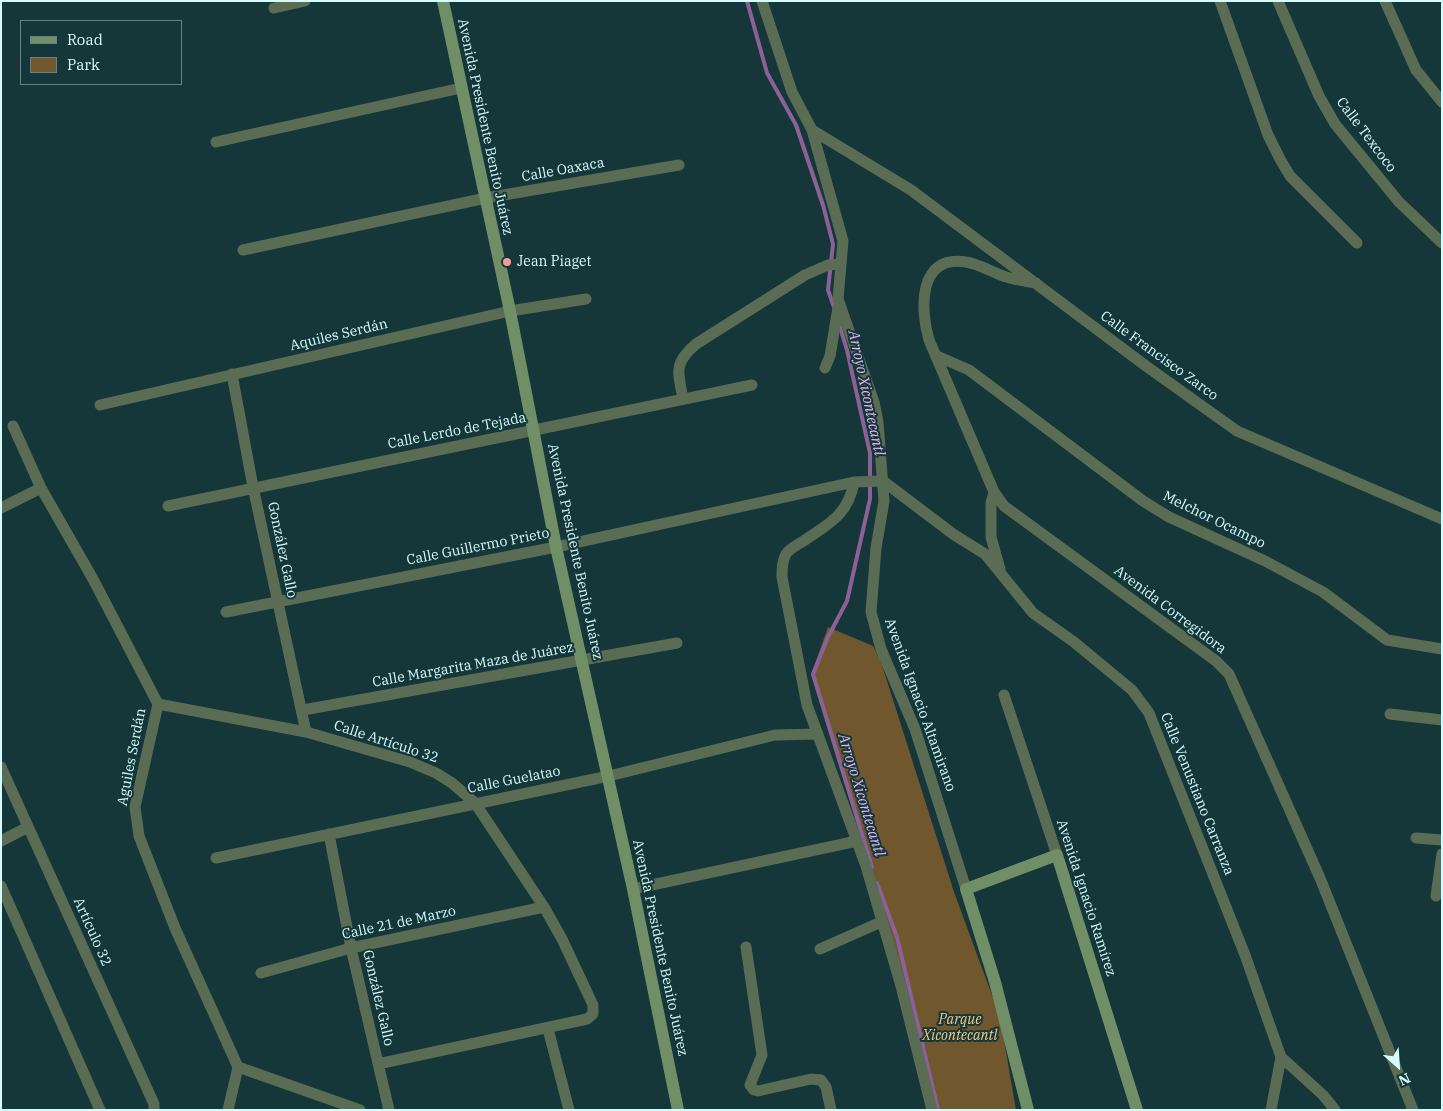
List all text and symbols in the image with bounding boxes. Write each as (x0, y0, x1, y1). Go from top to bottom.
street label: Avenida Presidente Benito Juárez (454, 17, 516, 237)
legend (20, 20, 182, 85)
text: Road (67, 30, 103, 49)
text: Park (67, 55, 100, 74)
street label: Calle Texcoco (1332, 94, 1400, 176)
street label: Calle Oaxaca (520, 154, 606, 186)
place label: Jean Piaget (517, 254, 591, 270)
marker: Jean Piaget (501, 256, 513, 268)
street label: Calle Francisco Zarco (1097, 308, 1221, 404)
street label: Aquiles Serdán (288, 316, 390, 354)
water label: Arroyo Xicontecantl (844, 329, 888, 457)
street label: Calle Lerdo de Tejada (386, 409, 528, 453)
street label: Avenida Presidente Benito Juárez (544, 442, 606, 662)
street label: Melchor Ocampo (1160, 488, 1268, 552)
street label: González Gallo (264, 500, 300, 600)
street label: Calle Guillermo Prieto (405, 525, 551, 569)
street label: Avenida Corregidora (1111, 562, 1229, 658)
street label: Avenida Ignacio Altamirano (881, 616, 959, 794)
street label: Calle Margarita Maza de Juárez (371, 639, 575, 691)
street label: Aguiles Serdán (114, 707, 150, 807)
street label: Calle Venustiano Carranza (1157, 710, 1237, 878)
street label: Calle Artículo 32 (332, 717, 440, 767)
water label: Arroyo Xicontecantl (834, 731, 888, 859)
street label: Calle Guelatao (466, 763, 562, 797)
street label: Avenida Ignacio Ramírez (1053, 817, 1119, 979)
street label: Avenida Presidente Benito Juárez (629, 838, 691, 1058)
street label: Artículo 32 (69, 895, 115, 969)
street label: Calle 21 de Marzo (341, 903, 457, 943)
street label: González Gallo (359, 948, 397, 1048)
park label: Parque Xicontecantl (923, 1012, 997, 1044)
north arrow (1373, 1041, 1423, 1091)
text: N (1396, 1069, 1414, 1090)

